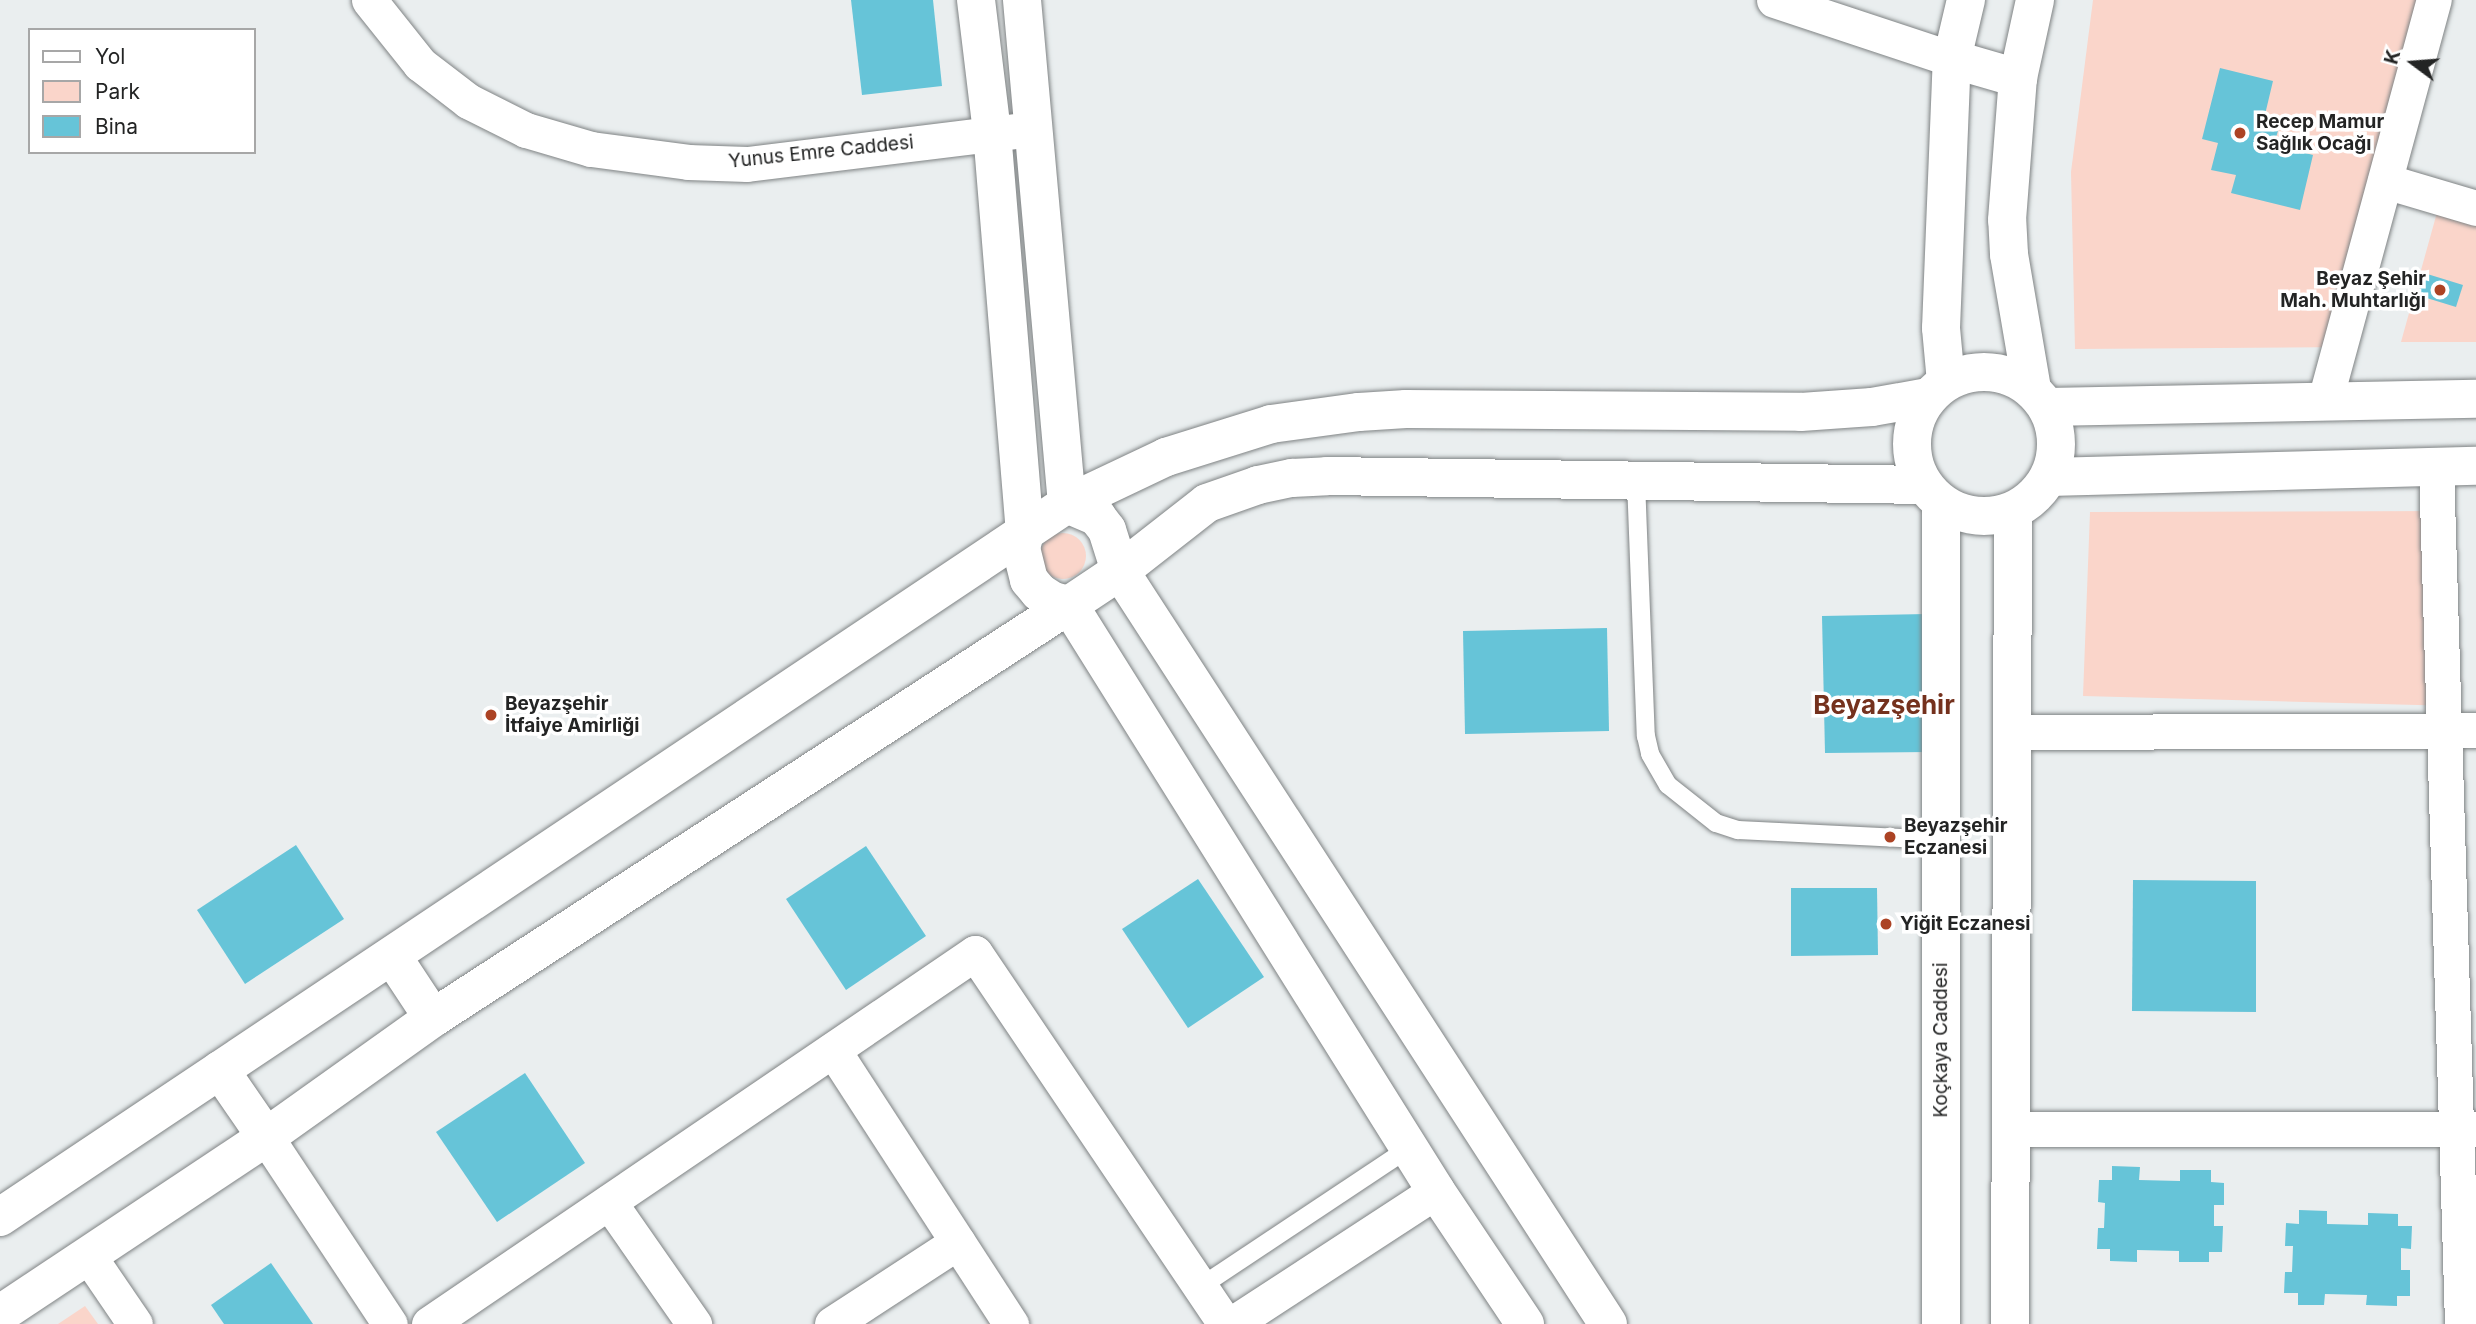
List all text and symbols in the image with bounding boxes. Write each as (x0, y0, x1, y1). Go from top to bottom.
legend (28, 28, 256, 154)
north arrow (2378, 28, 2448, 98)
text: Yol (95, 44, 125, 69)
text: K (2379, 47, 2405, 67)
text: Park (95, 79, 140, 104)
place label: Recep Mamur Sağlık Ocağı (2256, 111, 2384, 155)
text: Bina (95, 114, 138, 139)
marker: Recep Mamur Sağlık Ocağı (2230, 123, 2250, 143)
street label: Yunus Emre Caddesi (727, 131, 915, 173)
place label: Beyaz Şehir Mah. Muhtarlığı (2280, 268, 2426, 312)
marker: Beyaz Şehir Mah. Muhtarlığı (2432, 282, 2448, 298)
district label: Beyazşehir (1813, 689, 1955, 721)
place label: Beyazşehir İtfaiye Amirliği (505, 693, 639, 737)
marker: Beyazşehir İtfaiye Amirliği (483, 707, 499, 723)
place label: Beyazşehir Eczanesi (1904, 815, 2007, 859)
marker: Beyazşehir Eczanesi (1882, 829, 1898, 845)
place label: Yiğit Eczanesi (1900, 913, 2030, 935)
marker: Yiğit Eczanesi (1878, 916, 1894, 932)
street label: Koçkaya Caddesi (1930, 962, 1952, 1118)

